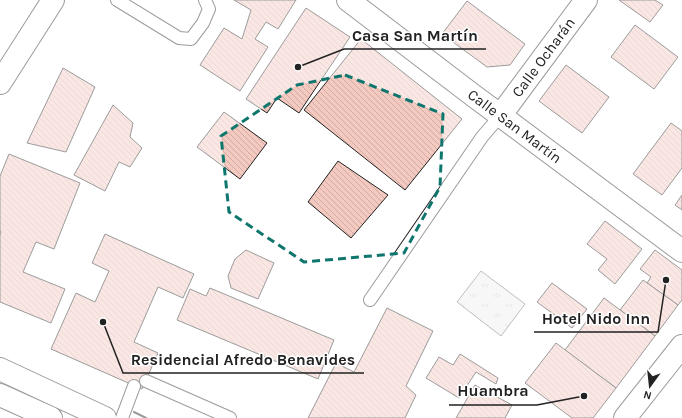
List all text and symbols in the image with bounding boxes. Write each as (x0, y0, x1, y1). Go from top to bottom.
street label: Calle Ocharán (508, 14, 579, 101)
callout: Casa San Martín (344, 21, 486, 49)
text: Casa San Martín (352, 26, 478, 45)
street label: Calle San Martín (464, 85, 565, 167)
callout: Hotel Nido Inn (534, 304, 658, 332)
text: Hotel Nido Inn (542, 309, 650, 328)
callout: Residencial Afredo Benavides (123, 345, 364, 373)
text: Residencial Afredo Benavides (131, 350, 355, 369)
north arrow (630, 366, 670, 406)
callout: Huambra (449, 377, 537, 405)
text: Huambra (457, 381, 529, 400)
text: N (642, 388, 653, 402)

